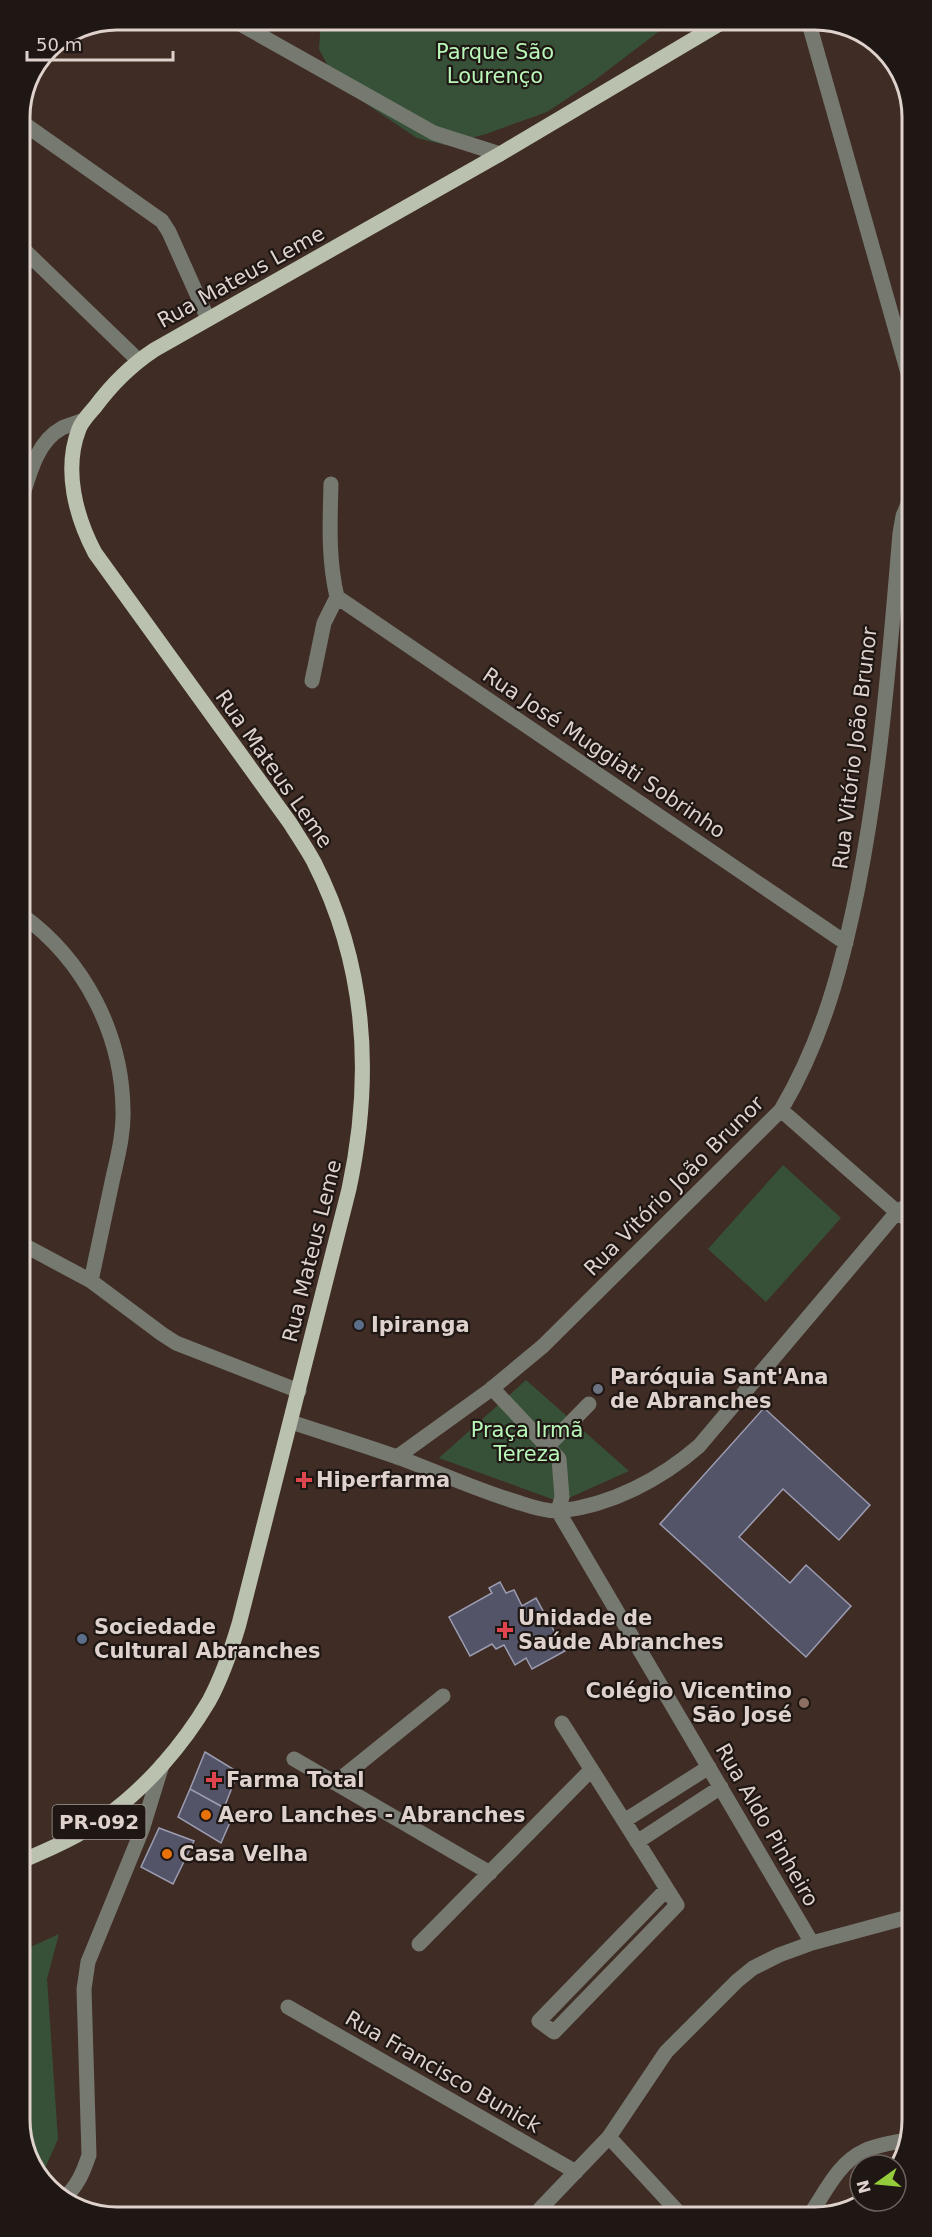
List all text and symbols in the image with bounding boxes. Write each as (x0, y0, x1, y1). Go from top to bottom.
scale bar (27, 24, 172, 62)
text: 50 m (36, 34, 82, 55)
park label: Parque São Lourenço (436, 40, 554, 88)
street label: Rua Mateus Leme (153, 221, 329, 333)
street label: Rua Vitório João Brunor (828, 625, 882, 870)
street label: Rua José Muggiati Sobrinho (478, 663, 730, 843)
street label: Rua Mateus Leme (210, 685, 338, 853)
street label: Rua Vitório João Brunor (579, 1091, 769, 1281)
street label: Rua Mateus Leme (278, 1157, 346, 1345)
place label: Ipiranga (371, 1313, 470, 1337)
marker: Ipiranga (352, 1318, 366, 1332)
place label: Paróquia Sant'Ana de Abranches (610, 1365, 829, 1413)
marker: Paróquia Sant'Ana de Abranches (591, 1382, 605, 1396)
park label: Praça Irmã Tereza (471, 1418, 583, 1466)
place label: Hiperfarma (316, 1468, 450, 1492)
marker: Hiperfarma (297, 1473, 311, 1487)
place label: Unidade de Saúde Abranches (518, 1606, 724, 1654)
place label: Sociedade Cultural Abranches (94, 1615, 321, 1663)
marker: Unidade de Saúde Abranches (496, 1621, 514, 1639)
marker: Sociedade Cultural Abranches (75, 1632, 89, 1646)
place label: Colégio Vicentino São José (585, 1679, 792, 1727)
marker: Colégio Vicentino São José (797, 1696, 811, 1710)
street label: Rua Aldo Pinheiro (711, 1739, 823, 1911)
place label: Farma Total (226, 1768, 364, 1792)
marker: Farma Total (207, 1773, 221, 1787)
place label: Aero Lanches - Abranches (218, 1803, 525, 1827)
road number: PR-092 (52, 1805, 146, 1839)
marker: Aero Lanches - Abranches (199, 1808, 213, 1822)
place label: Casa Velha (179, 1842, 308, 1866)
marker: Casa Velha (160, 1847, 174, 1861)
street label: Rua Francisco Bunick (341, 2006, 546, 2138)
north arrow (848, 2153, 908, 2213)
text: N (853, 2178, 875, 2196)

